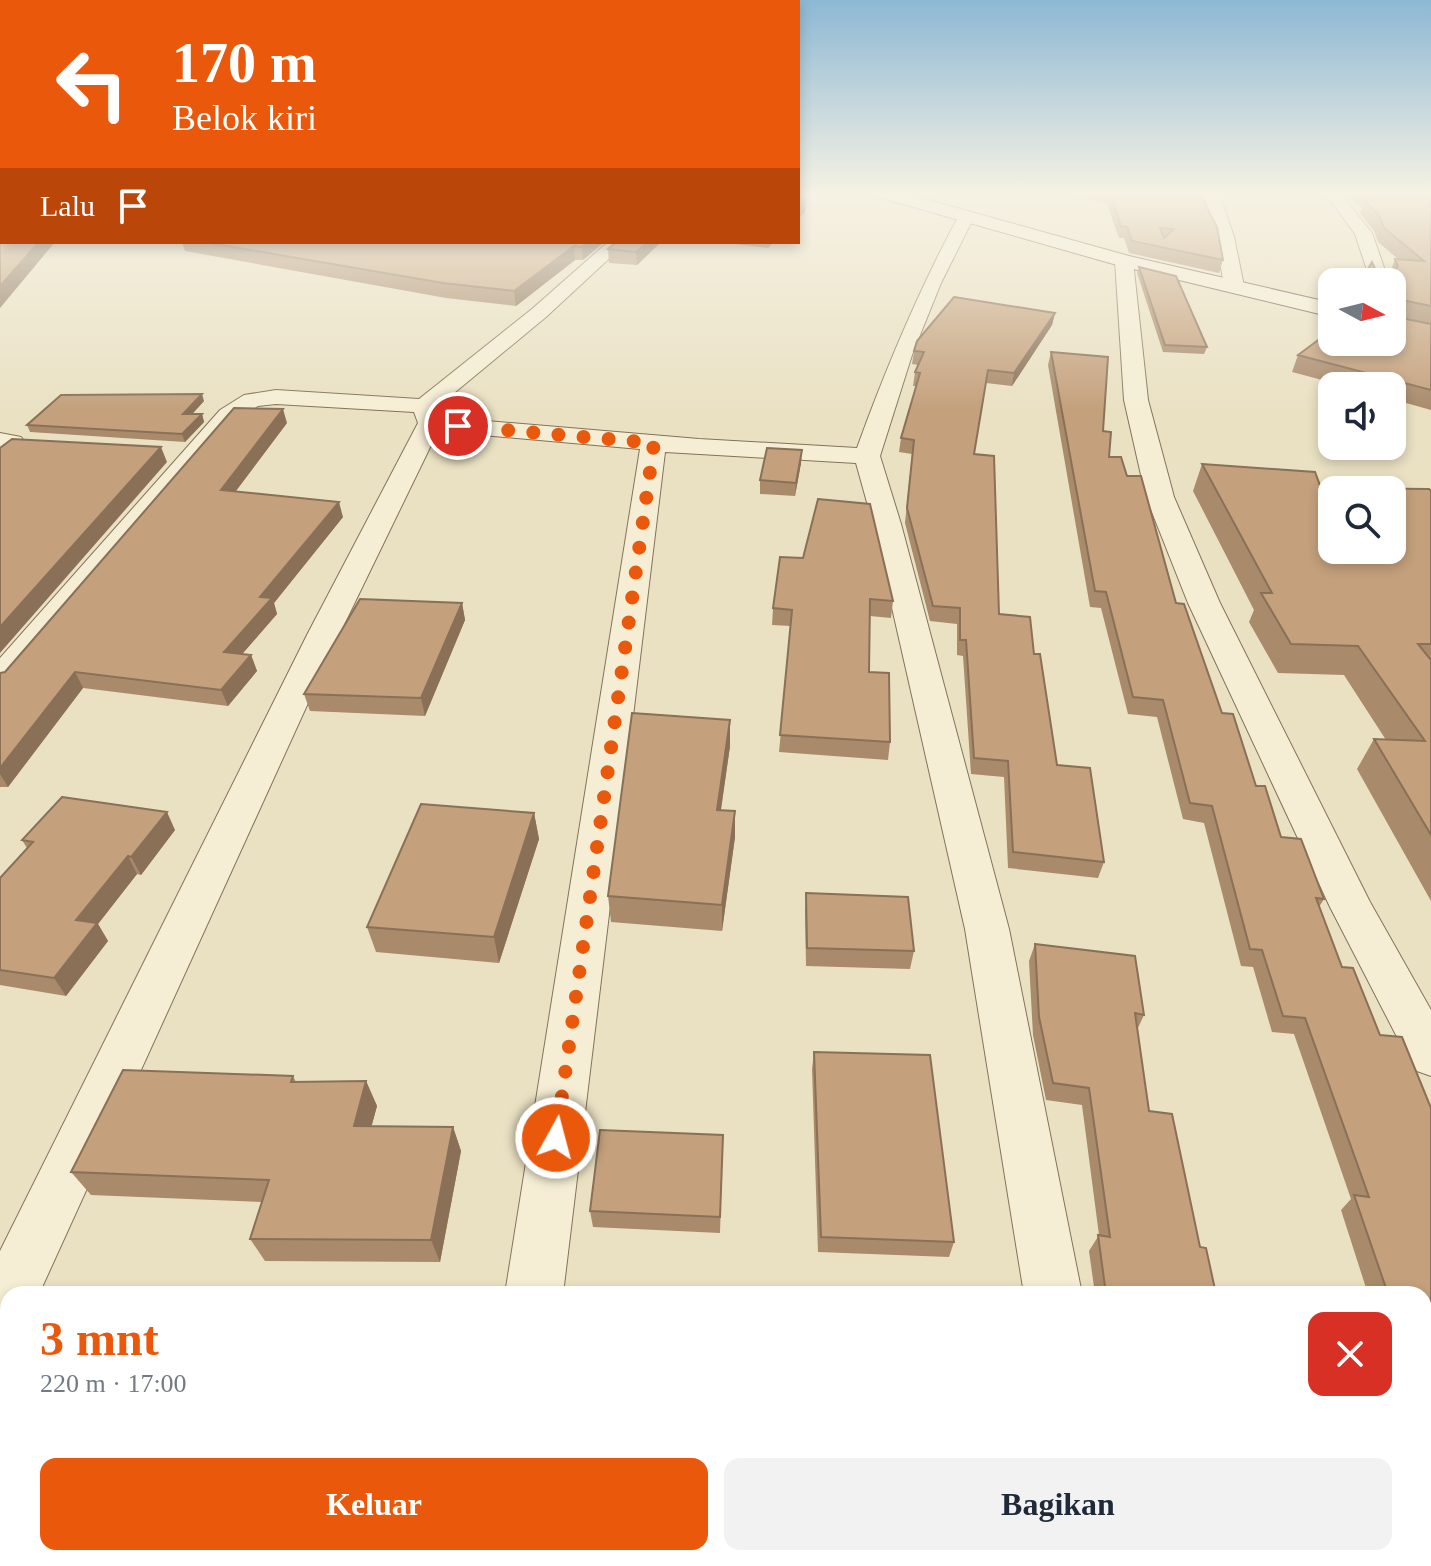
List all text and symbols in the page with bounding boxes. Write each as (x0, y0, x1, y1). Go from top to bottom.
icon: left (40, 32, 144, 136)
text: 170 m (172, 32, 317, 94)
text: Belok kiri (172, 98, 317, 138)
icon: arrive (111, 184, 155, 228)
text: Lalu (40, 189, 95, 222)
north arrow (1318, 268, 1406, 356)
map controls (1318, 268, 1406, 564)
button: sound (1318, 372, 1406, 460)
pin (424, 392, 492, 460)
icon: arrive (436, 404, 480, 448)
button: search (1318, 476, 1406, 564)
position arrow (514, 1096, 598, 1180)
text: 3 mnt (40, 1312, 159, 1365)
button: close (1308, 1312, 1392, 1396)
text: 220 m · 17:00 (40, 1369, 187, 1398)
button: Keluar (40, 1458, 708, 1550)
button: Bagikan (724, 1458, 1392, 1550)

